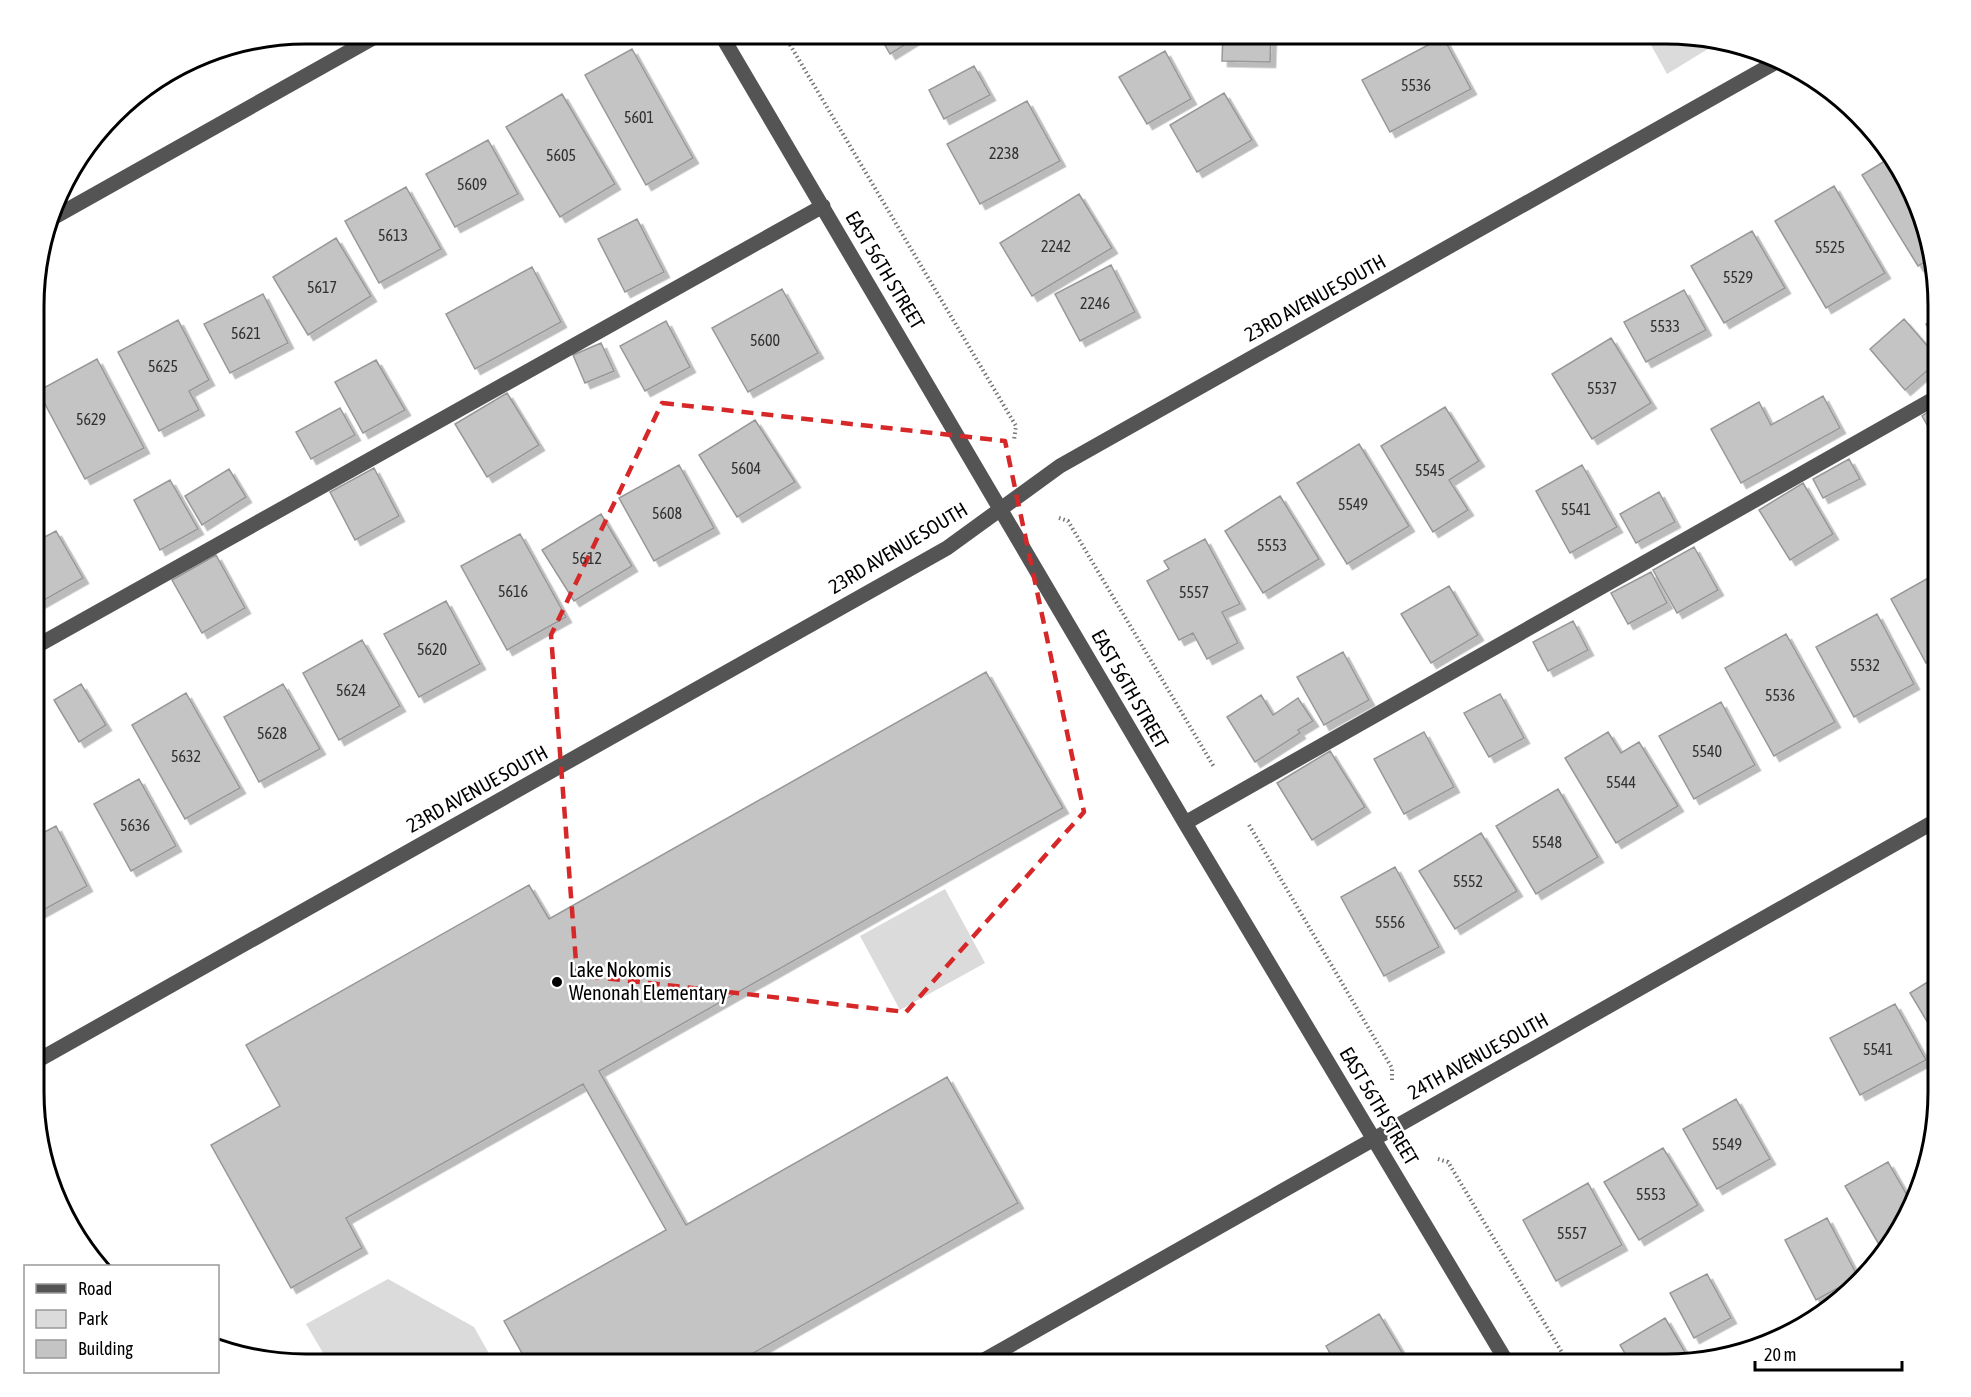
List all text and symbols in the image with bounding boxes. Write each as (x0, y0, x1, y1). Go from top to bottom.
house number: 5536 (1401, 76, 1431, 94)
house number: 5601 (624, 108, 654, 126)
house number: 2238 (989, 144, 1019, 162)
house number: 5605 (546, 146, 576, 164)
house number: 5609 (457, 175, 487, 193)
street label: EAST 56TH STREET (841, 207, 930, 333)
house number: 5613 (378, 226, 408, 244)
house number: 2242 (1041, 237, 1071, 255)
house number: 5525 (1815, 238, 1845, 256)
street label: 23RD AVENUE SOUTH (1240, 249, 1389, 346)
house number: 5529 (1723, 268, 1753, 286)
house number: 5617 (307, 278, 337, 296)
house number: 2246 (1080, 294, 1110, 312)
house number: 5533 (1650, 317, 1680, 335)
house number: 5621 (231, 324, 261, 342)
house number: 5600 (750, 331, 780, 349)
house number: 5625 (148, 357, 178, 375)
house number: 5537 (1587, 379, 1617, 397)
house number: 5629 (76, 410, 106, 428)
house number: 5604 (731, 459, 761, 477)
house number: 5545 (1415, 461, 1445, 479)
house number: 5549 (1338, 495, 1368, 513)
street label: 23RD AVENUE SOUTH (824, 497, 971, 598)
house number: 5541 (1561, 500, 1591, 518)
house number: 5608 (652, 504, 682, 522)
house number: 5553 (1257, 536, 1287, 554)
house number: 5612 (572, 549, 602, 567)
house number: 5616 (498, 582, 528, 600)
house number: 5557 (1179, 583, 1209, 601)
street label: EAST 56TH STREET (1087, 625, 1174, 752)
house number: 5620 (417, 640, 447, 658)
house number: 5532 (1850, 656, 1880, 674)
house number: 5624 (336, 681, 366, 699)
house number: 5536 (1765, 686, 1795, 704)
house number: 5628 (257, 724, 287, 742)
street label: 23RD AVENUE SOUTH (402, 740, 551, 837)
house number: 5540 (1692, 742, 1722, 760)
house number: 5632 (171, 747, 201, 765)
house number: 5544 (1606, 773, 1636, 791)
house number: 5636 (120, 816, 150, 834)
house number: 5548 (1532, 833, 1562, 851)
house number: 5552 (1453, 872, 1483, 890)
house number: 5556 (1375, 913, 1405, 931)
place label: Lake Nokomis Wenonah Elementary (569, 958, 728, 1004)
marker: Lake Nokomis Wenonah Elementary (550, 975, 564, 989)
street label: 24TH AVENUE SOUTH (1404, 1007, 1552, 1104)
house number: 5541 (1863, 1040, 1893, 1058)
street label: EAST 56TH STREET (1335, 1043, 1424, 1169)
house number: 5549 (1712, 1135, 1742, 1153)
house number: 5553 (1636, 1185, 1666, 1203)
house number: 5557 (1557, 1224, 1587, 1242)
legend (24, 1265, 219, 1373)
text: Road (78, 1278, 112, 1299)
text: Park (78, 1308, 108, 1329)
scale bar (1755, 1334, 1902, 1372)
text: Building (78, 1338, 133, 1359)
text: 20 m (1764, 1344, 1796, 1365)

